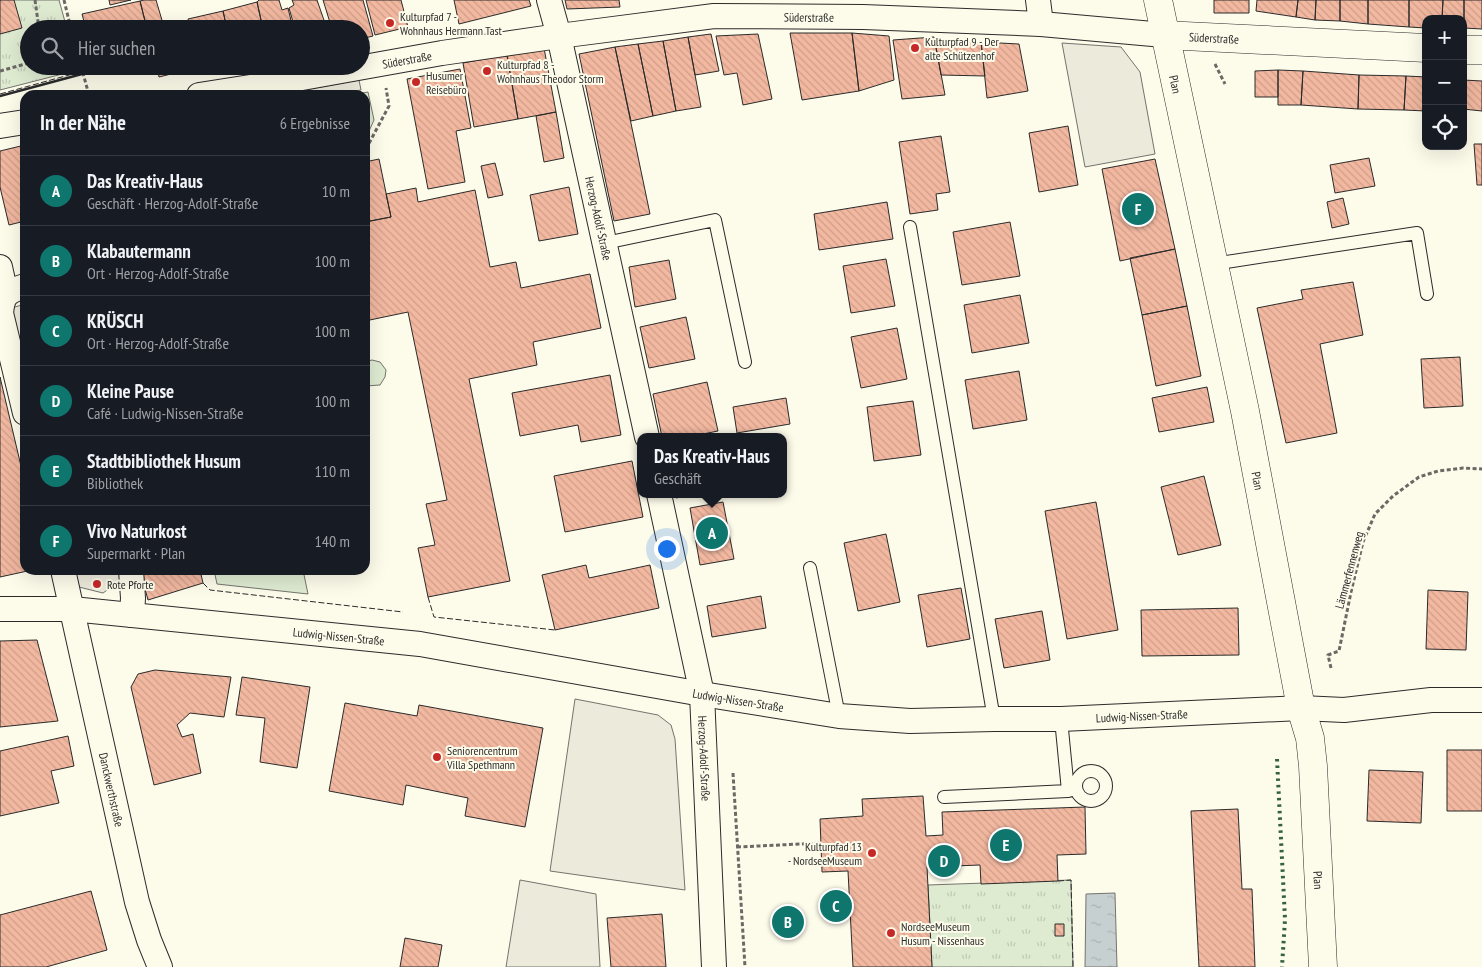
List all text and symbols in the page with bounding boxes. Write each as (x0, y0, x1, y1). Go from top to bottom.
place label: Kulturpfad 7 - Wohnhaus Hermann Tast (400, 9, 503, 38)
street label: Süderstraße (784, 9, 834, 24)
map controls (1422, 15, 1467, 150)
button: + (1422, 15, 1467, 60)
marker: Kulturpfad 7 - Wohnhaus Hermann Tast (384, 17, 396, 29)
search box (20, 20, 370, 75)
street label: Süderstraße (1189, 29, 1239, 46)
icon: search (38, 34, 66, 62)
place label: Kulturpfad 9 - Der alte Schützenhof (925, 34, 1000, 63)
text: Hier suchen (78, 36, 155, 60)
marker: Kulturpfad 9 - Der alte Schützenhof (909, 42, 921, 54)
street label: Süderstraße (381, 47, 433, 71)
place label: Kulturpfad 8 - Wohnhaus Theodor Storm (497, 57, 604, 86)
button: − (1422, 60, 1467, 105)
marker: Kulturpfad 8 - Wohnhaus Theodor Storm (481, 65, 493, 77)
place label: Husumer Reisebüro (426, 68, 467, 97)
street label: Plan (1167, 74, 1185, 95)
marker: Husumer Reisebüro (410, 76, 422, 88)
button: locate (1422, 105, 1467, 150)
text: In der Nähe (40, 109, 126, 136)
text: 6 Ergebnisse (280, 113, 350, 133)
text: Das Kreativ-Haus (87, 169, 203, 193)
street label: Herzog-Adolf-Straße (583, 175, 616, 262)
text: A (52, 181, 60, 201)
text: 10 m (322, 181, 350, 201)
pin: F (1122, 190, 1154, 228)
text: Geschäft · Herzog-Adolf-Straße (87, 193, 258, 213)
text: Klabautermann (87, 239, 191, 263)
text: B (52, 251, 60, 271)
text: 100 m (315, 251, 350, 271)
text: Ort · Herzog-Adolf-Straße (87, 263, 229, 283)
text: KRÜSCH (87, 309, 143, 333)
text: C (52, 321, 60, 341)
text: 100 m (315, 321, 350, 341)
text: Ort · Herzog-Adolf-Straße (87, 333, 229, 353)
text: Kleine Pause (87, 379, 174, 403)
text: D (52, 391, 60, 411)
text: 100 m (315, 391, 350, 411)
text: Café · Ludwig-Nissen-Straße (87, 403, 244, 423)
popup (637, 433, 787, 498)
text: Das Kreativ-Haus (654, 444, 770, 468)
text: Stadtbibliothek Husum (87, 449, 241, 473)
text: E (53, 461, 59, 481)
text: 110 m (315, 461, 350, 481)
text: Geschäft (654, 468, 701, 488)
street label: Plan (1249, 470, 1267, 491)
text: Bibliothek (87, 473, 143, 493)
pin: A (696, 514, 728, 552)
text: Vivo Naturkost (87, 519, 187, 543)
street label: Lämmerfennenweg (1331, 530, 1367, 610)
text: F (53, 531, 59, 551)
text: 140 m (315, 531, 350, 551)
your location (654, 536, 680, 562)
text: Supermarkt · Plan (87, 543, 185, 563)
place label: Rote Pforte (107, 577, 154, 592)
marker: Rote Pforte (91, 578, 103, 590)
street label: Ludwig-Nissen-Straße (292, 624, 385, 648)
street label: Ludwig-Nissen-Straße (692, 685, 785, 715)
street label: Ludwig-Nissen-Straße (1096, 706, 1188, 725)
street label: Herzog-Adolf-Straße (695, 715, 714, 801)
place label: Seniorencentrum Villa Spethmann (446, 743, 518, 772)
street label: Danckwerthstraße (96, 751, 128, 828)
marker: Seniorencentrum Villa Spethmann (431, 751, 443, 763)
pin: E (990, 826, 1022, 864)
place label: Kulturpfad 13 - NordseeMuseum (788, 839, 862, 868)
pin: D (928, 842, 960, 880)
marker: Kulturpfad 13 - NordseeMuseum (866, 847, 878, 859)
street label: Plan (1311, 871, 1327, 890)
pin: C (820, 887, 852, 925)
pin: B (772, 903, 804, 941)
place label: NordseeMuseum Husum - Nissenhaus (901, 919, 984, 948)
marker: NordseeMuseum Husum - Nissenhaus (885, 927, 897, 939)

